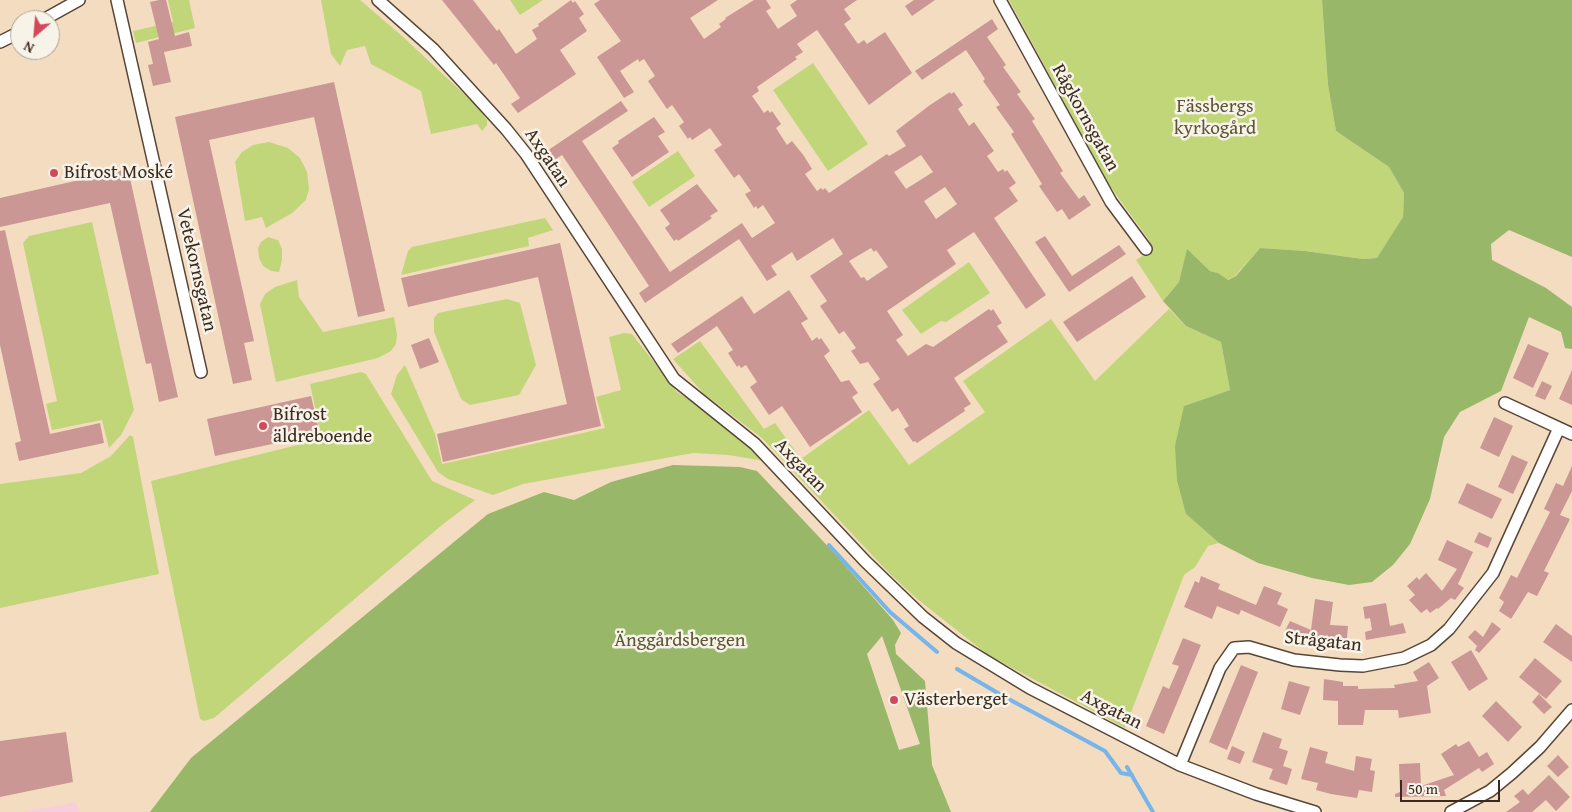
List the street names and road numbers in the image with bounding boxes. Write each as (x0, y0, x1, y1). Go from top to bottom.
street label: Rågkornsgatan (1046, 60, 1124, 176)
street label: Axgatan (519, 124, 575, 192)
street label: Vetekornsgatan (171, 206, 221, 334)
street label: Axgatan (769, 434, 831, 498)
street label: Strågatan (1283, 627, 1363, 657)
street label: Axgatan (1076, 685, 1146, 735)

